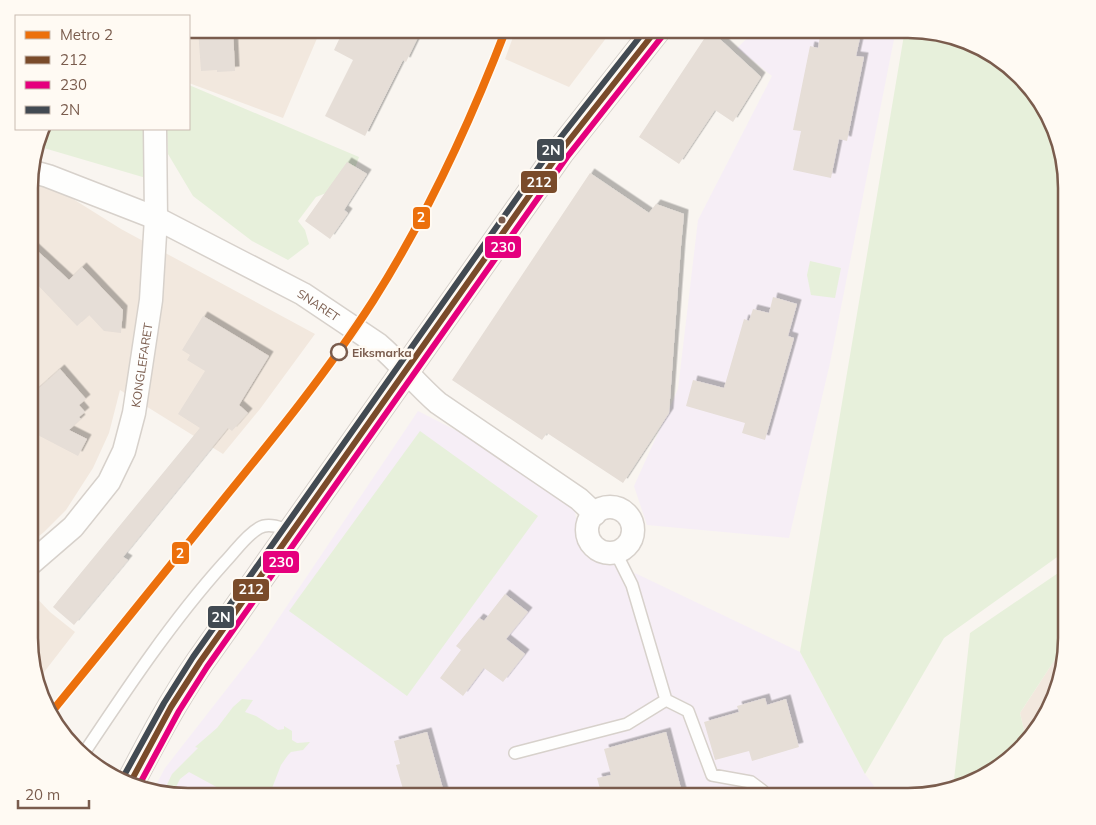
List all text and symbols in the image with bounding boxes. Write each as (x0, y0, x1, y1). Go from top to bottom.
legend (15, 15, 190, 130)
text: Metro 2 (60, 25, 113, 44)
text: 212 (60, 50, 87, 69)
text: 230 (60, 75, 87, 94)
text: 2N (60, 100, 80, 119)
line badge: 2N (536, 138, 565, 162)
text: 2N (542, 141, 560, 159)
line badge: 212 (520, 170, 558, 194)
text: 212 (526, 173, 552, 191)
line badge: 2 (412, 206, 431, 230)
text: 2 (417, 208, 425, 226)
unlabelled marker (497, 215, 507, 225)
line badge: 230 (484, 235, 522, 259)
text: 230 (490, 238, 516, 256)
street label: SNARET (295, 285, 343, 325)
street label: KONGLEFARET (127, 321, 155, 408)
marker: Eiksmarka (330, 343, 348, 361)
place label: Eiksmarka (352, 345, 412, 360)
line badge: 2 (171, 541, 190, 565)
text: 2 (176, 544, 184, 562)
line badge: 230 (262, 550, 300, 574)
text: 230 (268, 553, 294, 571)
line badge: 212 (232, 578, 270, 602)
text: 212 (238, 580, 264, 598)
line badge: 2N (207, 605, 235, 629)
text: 2N (212, 608, 230, 626)
scale bar (18, 778, 89, 810)
text: 20 m (25, 785, 60, 804)

